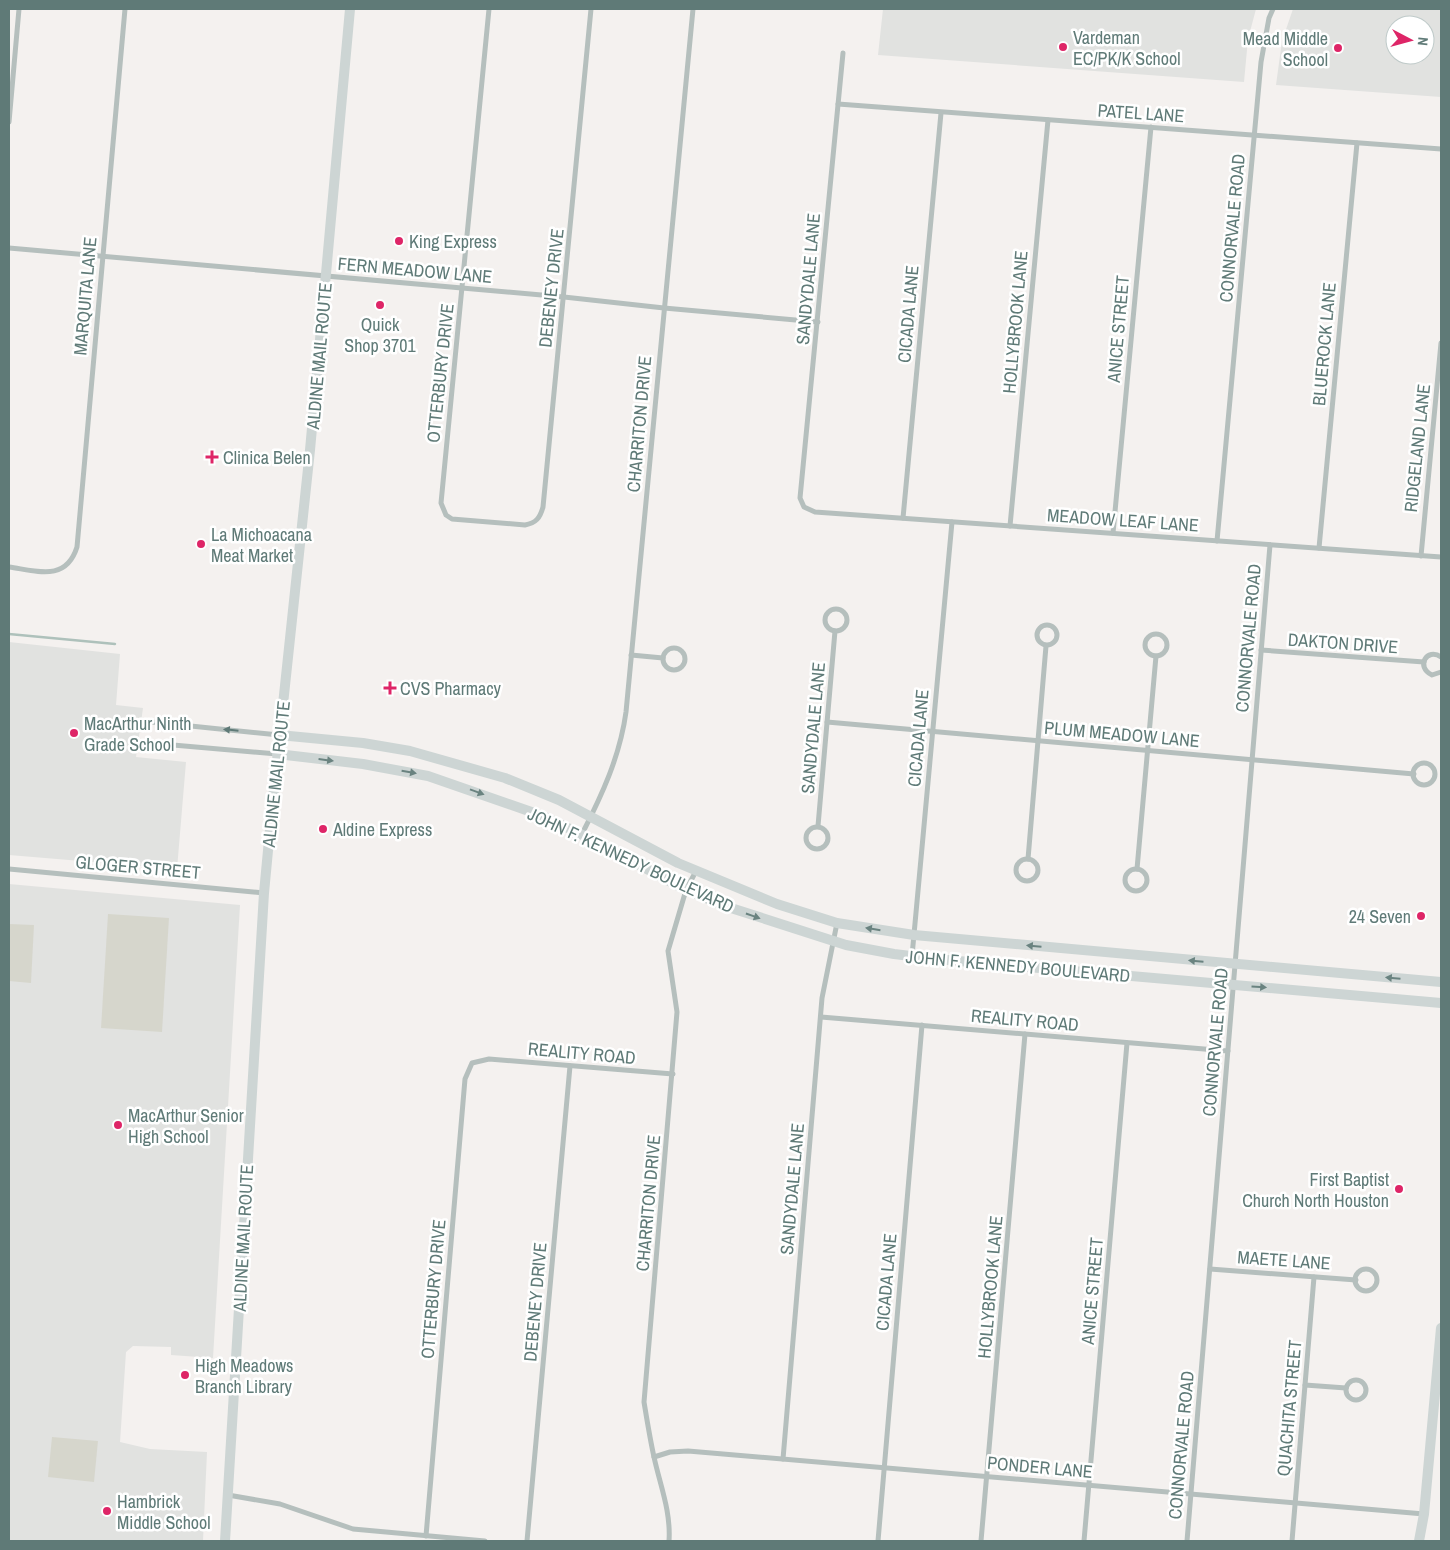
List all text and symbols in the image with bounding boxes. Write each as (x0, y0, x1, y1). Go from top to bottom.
north arrow (1385, 15, 1435, 65)
place label: Vardeman EC/PK/K School (1073, 25, 1180, 71)
place label: Mead Middle School (1243, 26, 1328, 72)
text: N (1414, 36, 1432, 46)
marker: Vardeman EC/PK/K School (1057, 41, 1069, 53)
marker: Mead Middle School (1332, 42, 1344, 54)
street label: PATEL LANE (1097, 98, 1185, 128)
street label: CONNORVALE ROAD (1213, 153, 1251, 303)
street label: SANDYDALE LANE (790, 212, 826, 346)
street label: DEBENEY DRIVE (532, 227, 570, 349)
place label: King Express (409, 229, 497, 254)
marker: King Express (393, 235, 405, 247)
street label: MARQUITA LANE (67, 236, 103, 356)
street label: HOLLYBROOK LANE (996, 250, 1034, 394)
street label: FERN MEADOW LANE (337, 251, 493, 289)
street label: CICADA LANE (891, 264, 925, 364)
street label: ANICE STREET (1101, 274, 1135, 385)
street label: BLUEROCK LANE (1306, 281, 1342, 407)
street label: ALDINE MAIL ROUTE (300, 282, 338, 431)
marker: Quick Shop 3701 (374, 299, 386, 311)
street label: OTTERBURY DRIVE (420, 302, 460, 444)
place label: Quick Shop 3701 (344, 312, 416, 358)
street label: CHARRITON DRIVE (621, 355, 657, 493)
street label: RIDGELAND LANE (1398, 383, 1436, 513)
place label: Clinica Belen (223, 445, 311, 470)
marker: Clinica Belen (205, 450, 219, 464)
street label: MEADOW LEAF LANE (1046, 502, 1200, 538)
place label: La Michoacana Meat Market (211, 522, 312, 568)
marker: La Michoacana Meat Market (195, 538, 207, 550)
street label: CONNORVALE ROAD (1229, 563, 1267, 713)
street label: DAKTON DRIVE (1287, 627, 1399, 659)
street label: SANDYDALE LANE (795, 661, 831, 795)
place label: CVS Pharmacy (400, 676, 502, 701)
marker: CVS Pharmacy (384, 682, 396, 694)
street label: CICADA LANE (901, 688, 935, 788)
street label: ALDINE MAIL ROUTE (256, 700, 296, 849)
place label: MacArthur Ninth Grade School (84, 711, 191, 757)
street label: PLUM MEADOW LANE (1043, 715, 1201, 753)
one-way arrow (223, 726, 239, 734)
marker: MacArthur Ninth Grade School (68, 727, 80, 739)
one-way arrow (318, 756, 334, 764)
one-way arrow (401, 769, 417, 777)
one-way arrow (470, 789, 485, 796)
street label: JOHN F. KENNEDY BOULEVARD (524, 801, 738, 919)
place label: Aldine Express (332, 817, 432, 842)
marker: Aldine Express (317, 823, 329, 835)
street label: GLOGER STREET (74, 849, 202, 885)
place label: 24 Seven (1349, 904, 1411, 929)
marker: 24 Seven (1415, 910, 1427, 922)
one-way arrow (746, 912, 761, 920)
one-way arrow (864, 924, 880, 932)
one-way arrow (1026, 942, 1042, 950)
street label: JOHN F. KENNEDY BOULEVARD (905, 944, 1131, 988)
one-way arrow (1188, 957, 1204, 965)
street label: CONNORVALE ROAD (1196, 967, 1234, 1117)
one-way arrow (1384, 973, 1400, 981)
one-way arrow (1251, 983, 1267, 991)
street label: REALITY ROAD (970, 1003, 1080, 1037)
street label: REALITY ROAD (527, 1036, 637, 1070)
place label: MacArthur Senior High School (128, 1103, 244, 1149)
marker: MacArthur Senior High School (112, 1119, 124, 1131)
street label: SANDYDALE LANE (774, 1122, 810, 1256)
street label: CHARRITON DRIVE (630, 1134, 666, 1272)
street label: ALDINE MAIL ROUTE (227, 1164, 259, 1313)
place label: First Baptist Church North Houston (1242, 1167, 1389, 1213)
marker: First Baptist Church North Houston (1393, 1183, 1405, 1195)
street label: HOLLYBROOK LANE (971, 1215, 1009, 1359)
street label: OTTERBURY DRIVE (414, 1218, 452, 1360)
street label: CICADA LANE (869, 1232, 903, 1332)
street label: ANICE STREET (1075, 1236, 1109, 1347)
street label: DEBENEY DRIVE (517, 1241, 553, 1363)
street label: MAETE LANE (1236, 1244, 1332, 1276)
street label: QUACHITA STREET (1271, 1339, 1307, 1477)
place label: High Meadows Branch Library (195, 1353, 293, 1399)
marker: High Meadows Branch Library (179, 1369, 191, 1381)
street label: CONNORVALE ROAD (1162, 1370, 1200, 1520)
street label: PONDER LANE (986, 1450, 1094, 1484)
place label: Hambrick Middle School (117, 1489, 211, 1535)
marker: Hambrick Middle School (101, 1505, 113, 1517)

